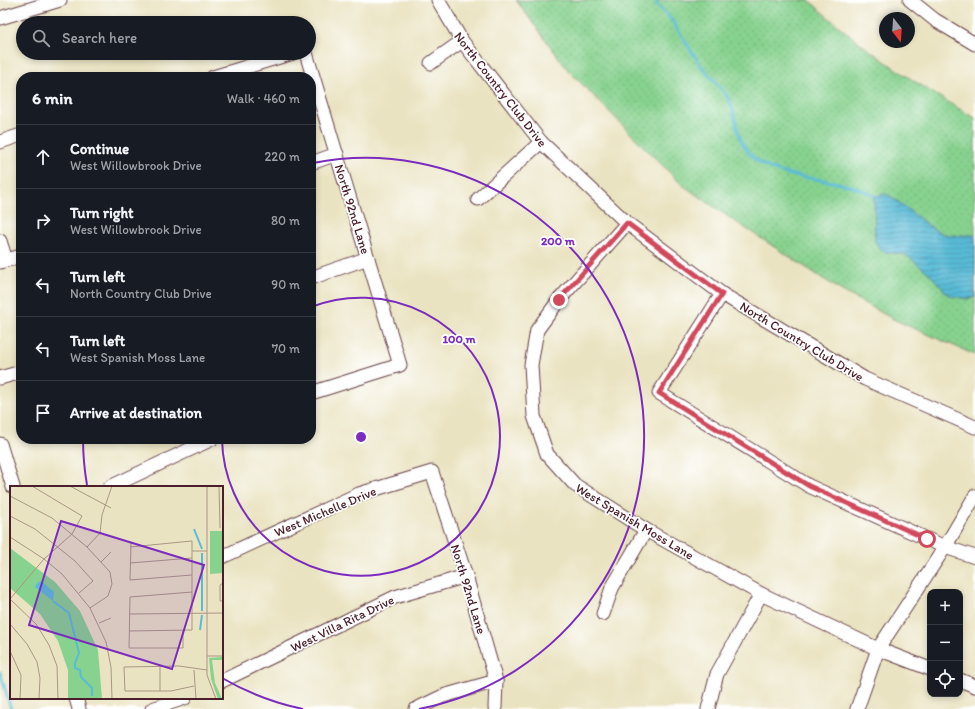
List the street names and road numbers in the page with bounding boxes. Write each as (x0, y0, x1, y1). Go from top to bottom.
street label: North Country Club Drive (451, 29, 550, 150)
street label: North 92nd Lane (332, 162, 373, 256)
street label: North Country Club Drive (737, 298, 866, 384)
street label: West Spanish Moss Lane (573, 480, 697, 563)
street label: West Michelle Drive (272, 483, 379, 540)
street label: North 92nd Lane (448, 542, 489, 636)
street label: West Villa Rita Drive (288, 592, 396, 655)

